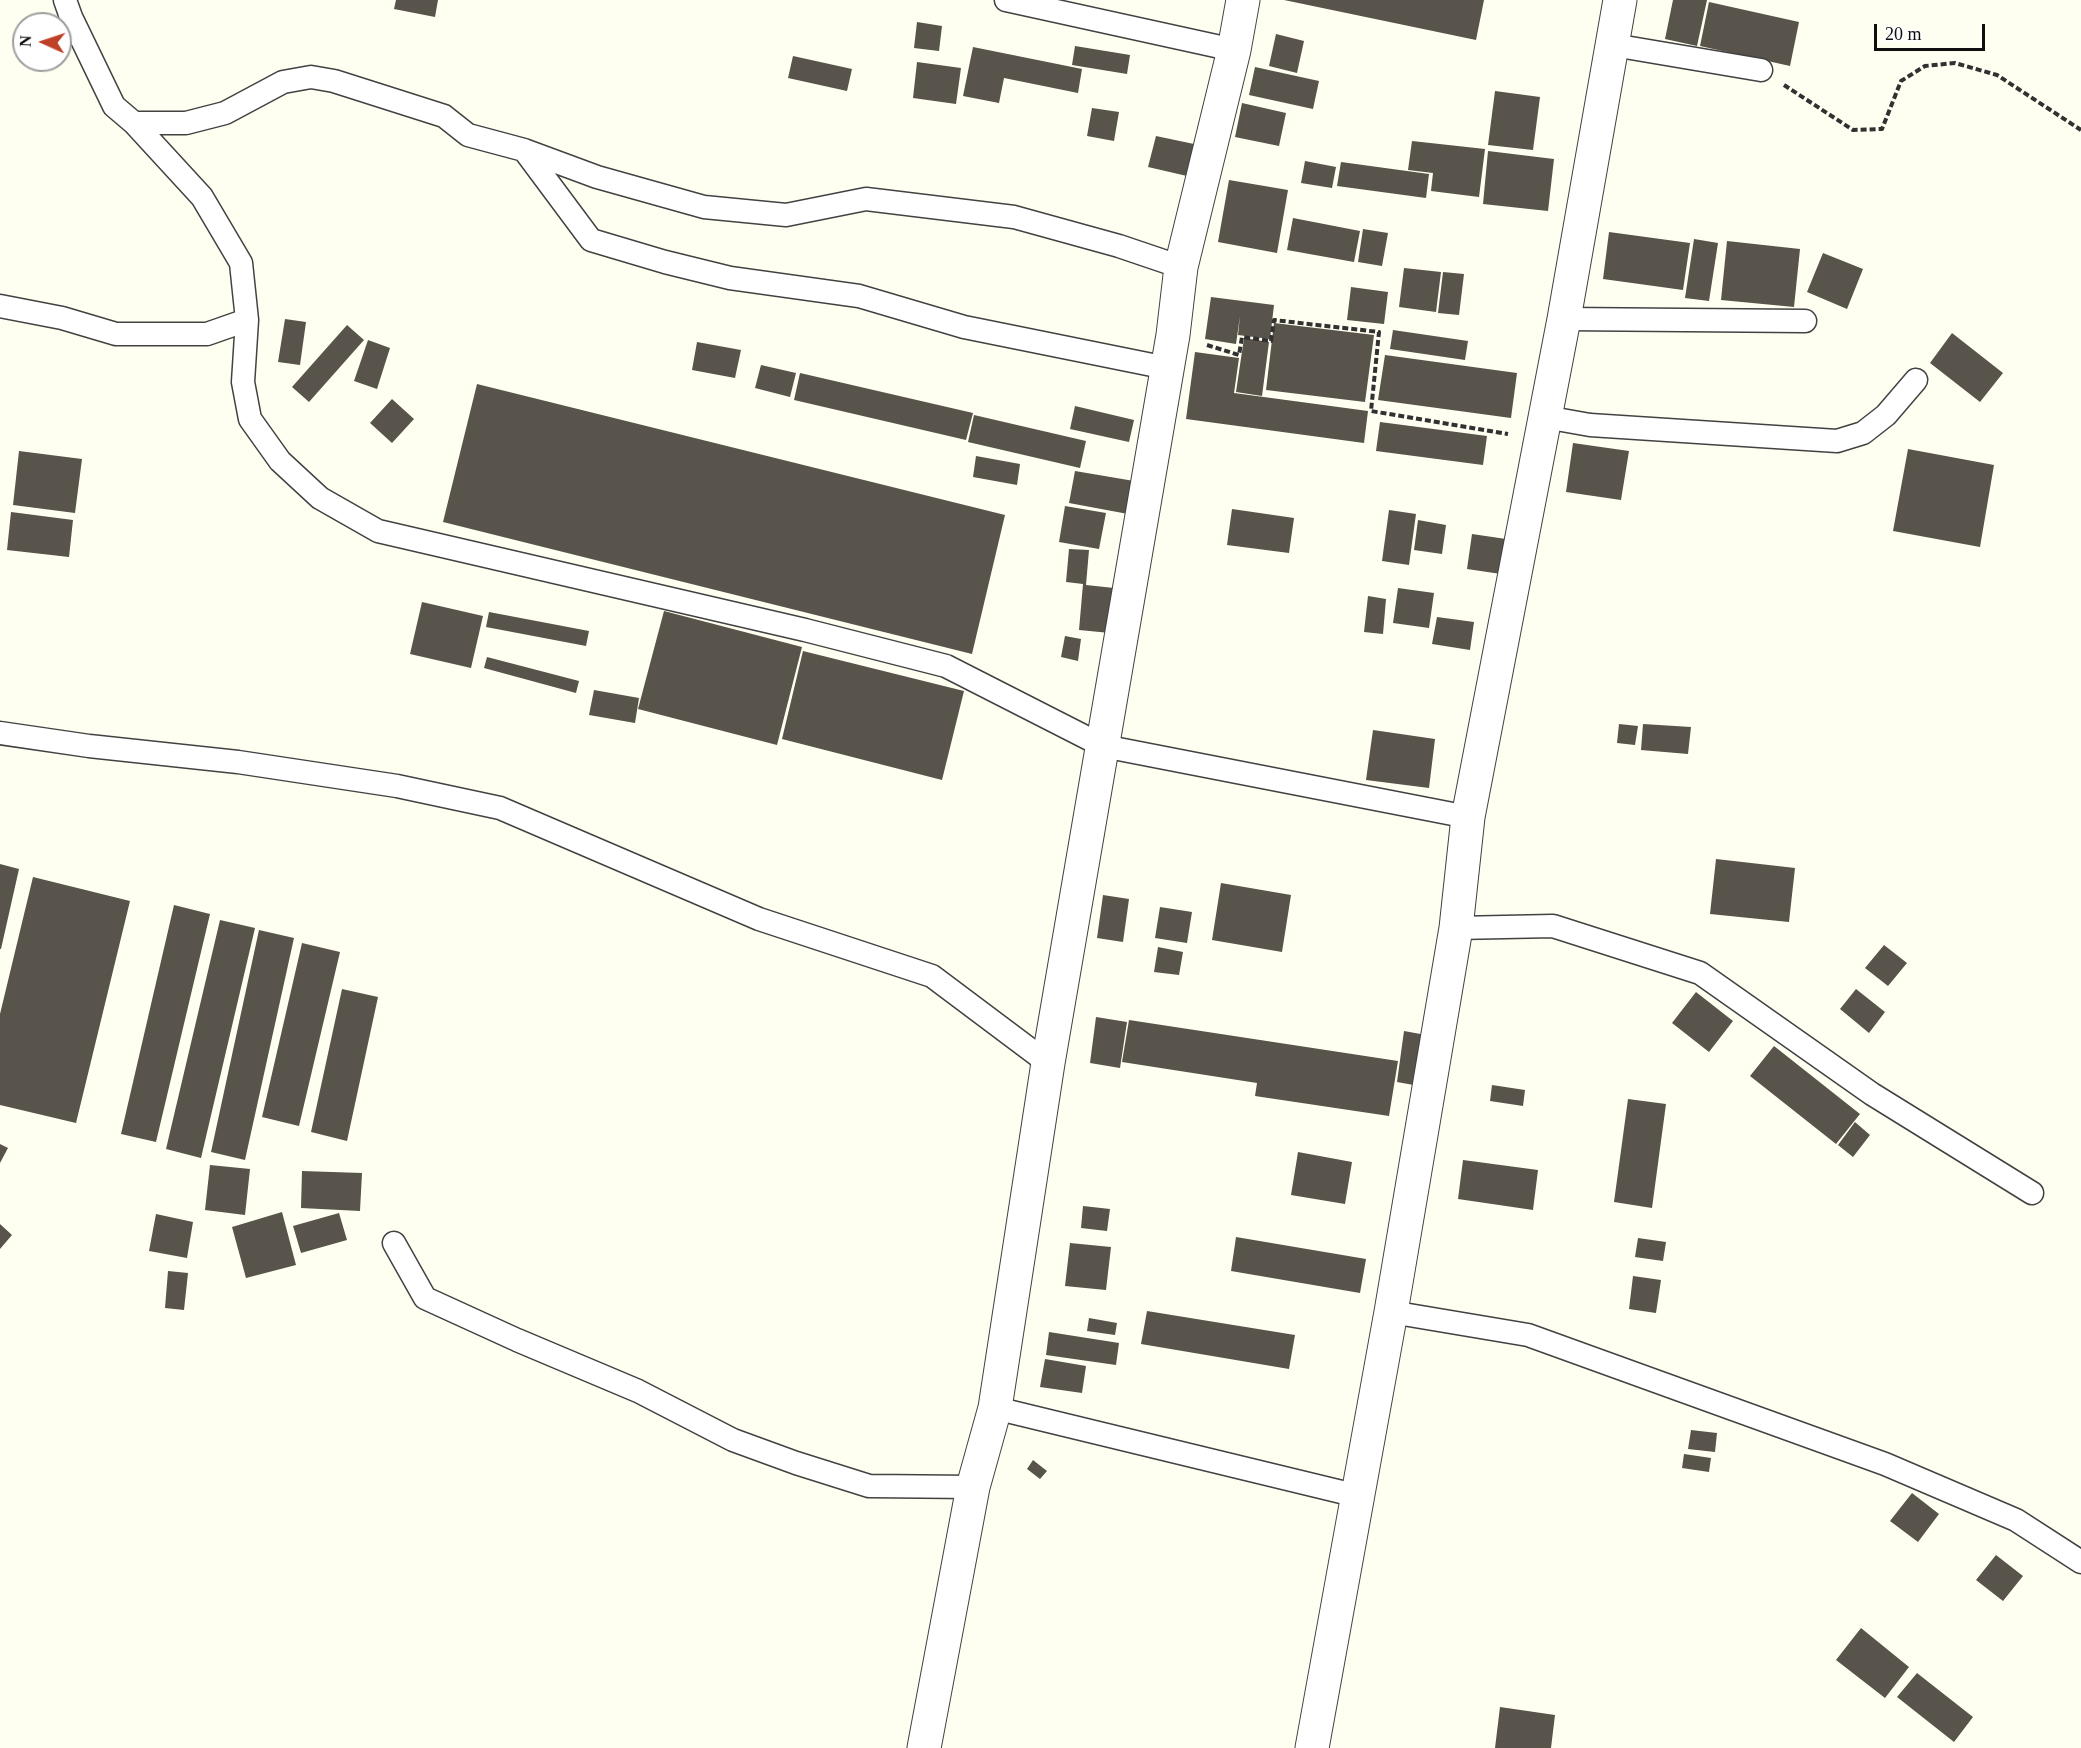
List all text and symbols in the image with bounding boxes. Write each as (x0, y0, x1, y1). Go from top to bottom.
north arrow (12, 12, 72, 72)
scale bar (1877, 12, 1988, 50)
text: 20 m (1885, 24, 1922, 44)
text: N (17, 35, 34, 47)

